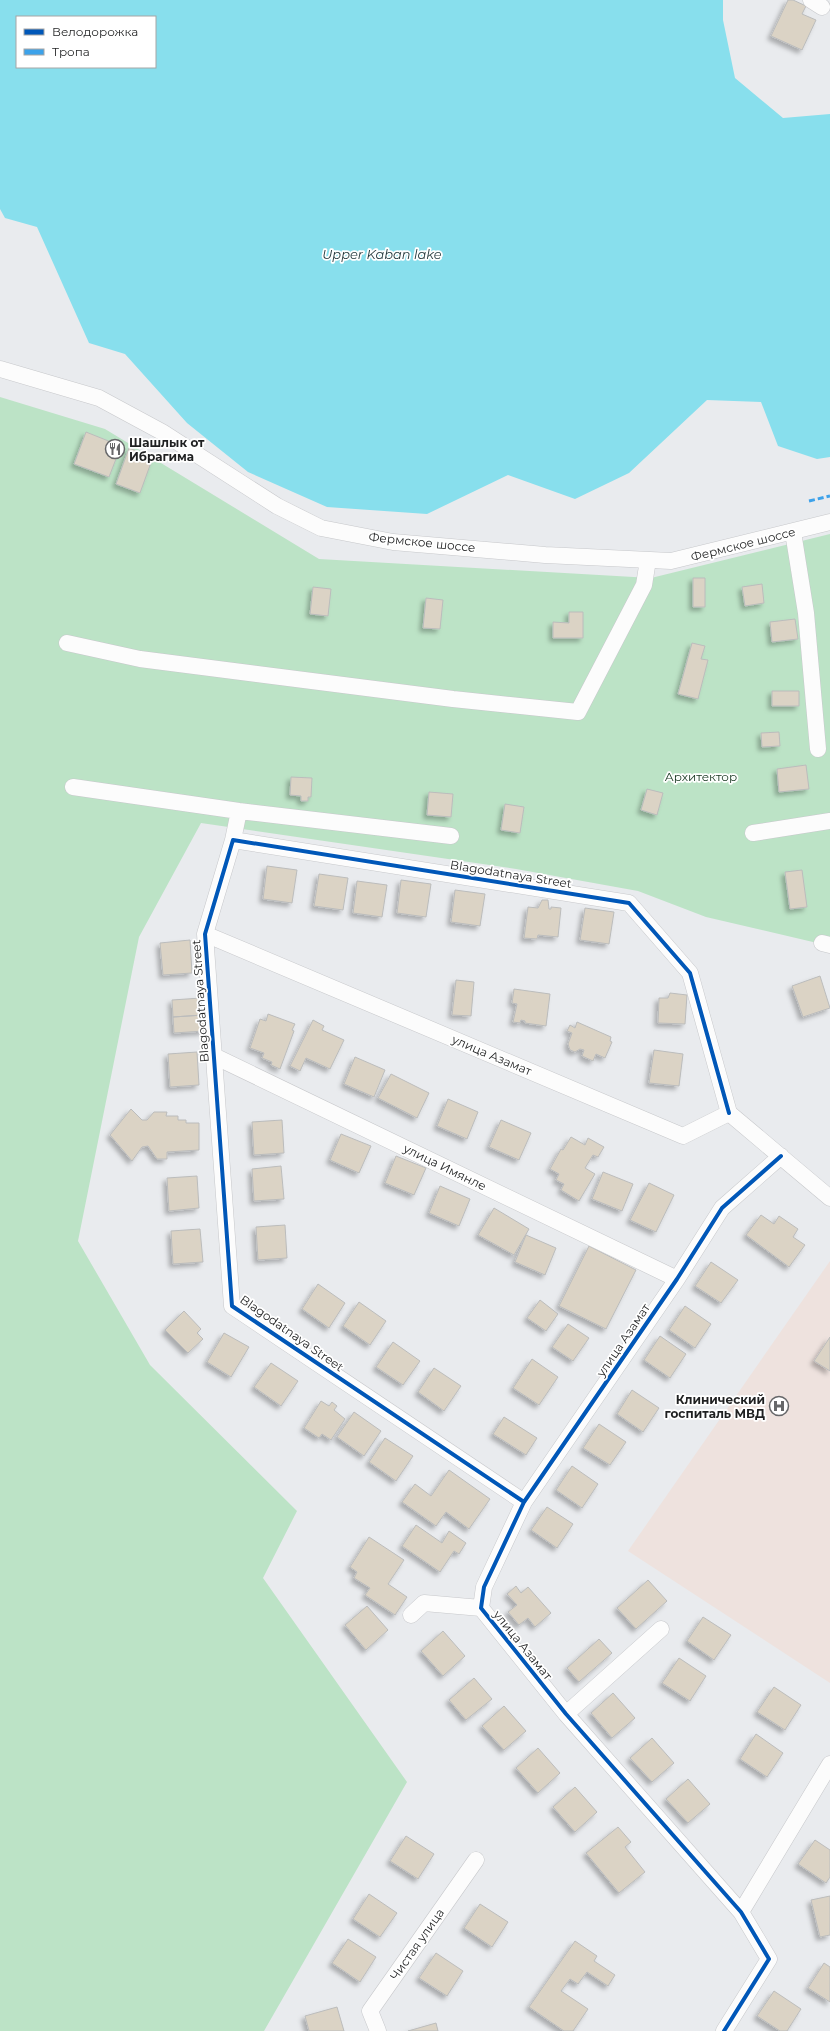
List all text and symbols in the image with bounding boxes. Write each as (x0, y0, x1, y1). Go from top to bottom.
legend (16, 16, 156, 68)
text: Велодорожка (52, 24, 138, 39)
text: Тропа (52, 44, 90, 59)
water label: Upper Kaban lake (322, 246, 442, 262)
place label: Шашлык от Ибрагима (129, 435, 205, 464)
restaurant icon: Шашлык от Ибрагима (104, 438, 126, 460)
street label: Фермское шоссе (689, 524, 797, 564)
street label: Фермское шоссе (368, 529, 476, 555)
park label: Архитектор (665, 769, 737, 784)
street label: Blagodatnaya Street (449, 857, 573, 891)
street label: Blagodatnaya Street (188, 939, 212, 1063)
street label: улица Азамат (449, 1031, 534, 1079)
street label: улица Имянле (400, 1140, 489, 1194)
street label: Blagodatnaya Street (237, 1292, 347, 1374)
street label: улица Азамат (592, 1300, 653, 1380)
place label: Клинический госпиталь МВД (665, 1392, 765, 1421)
hospital icon: Клинический госпиталь МВД (768, 1395, 790, 1417)
street label: улица Азамат (490, 1606, 556, 1683)
street label: Чистая улица (387, 1905, 447, 1983)

